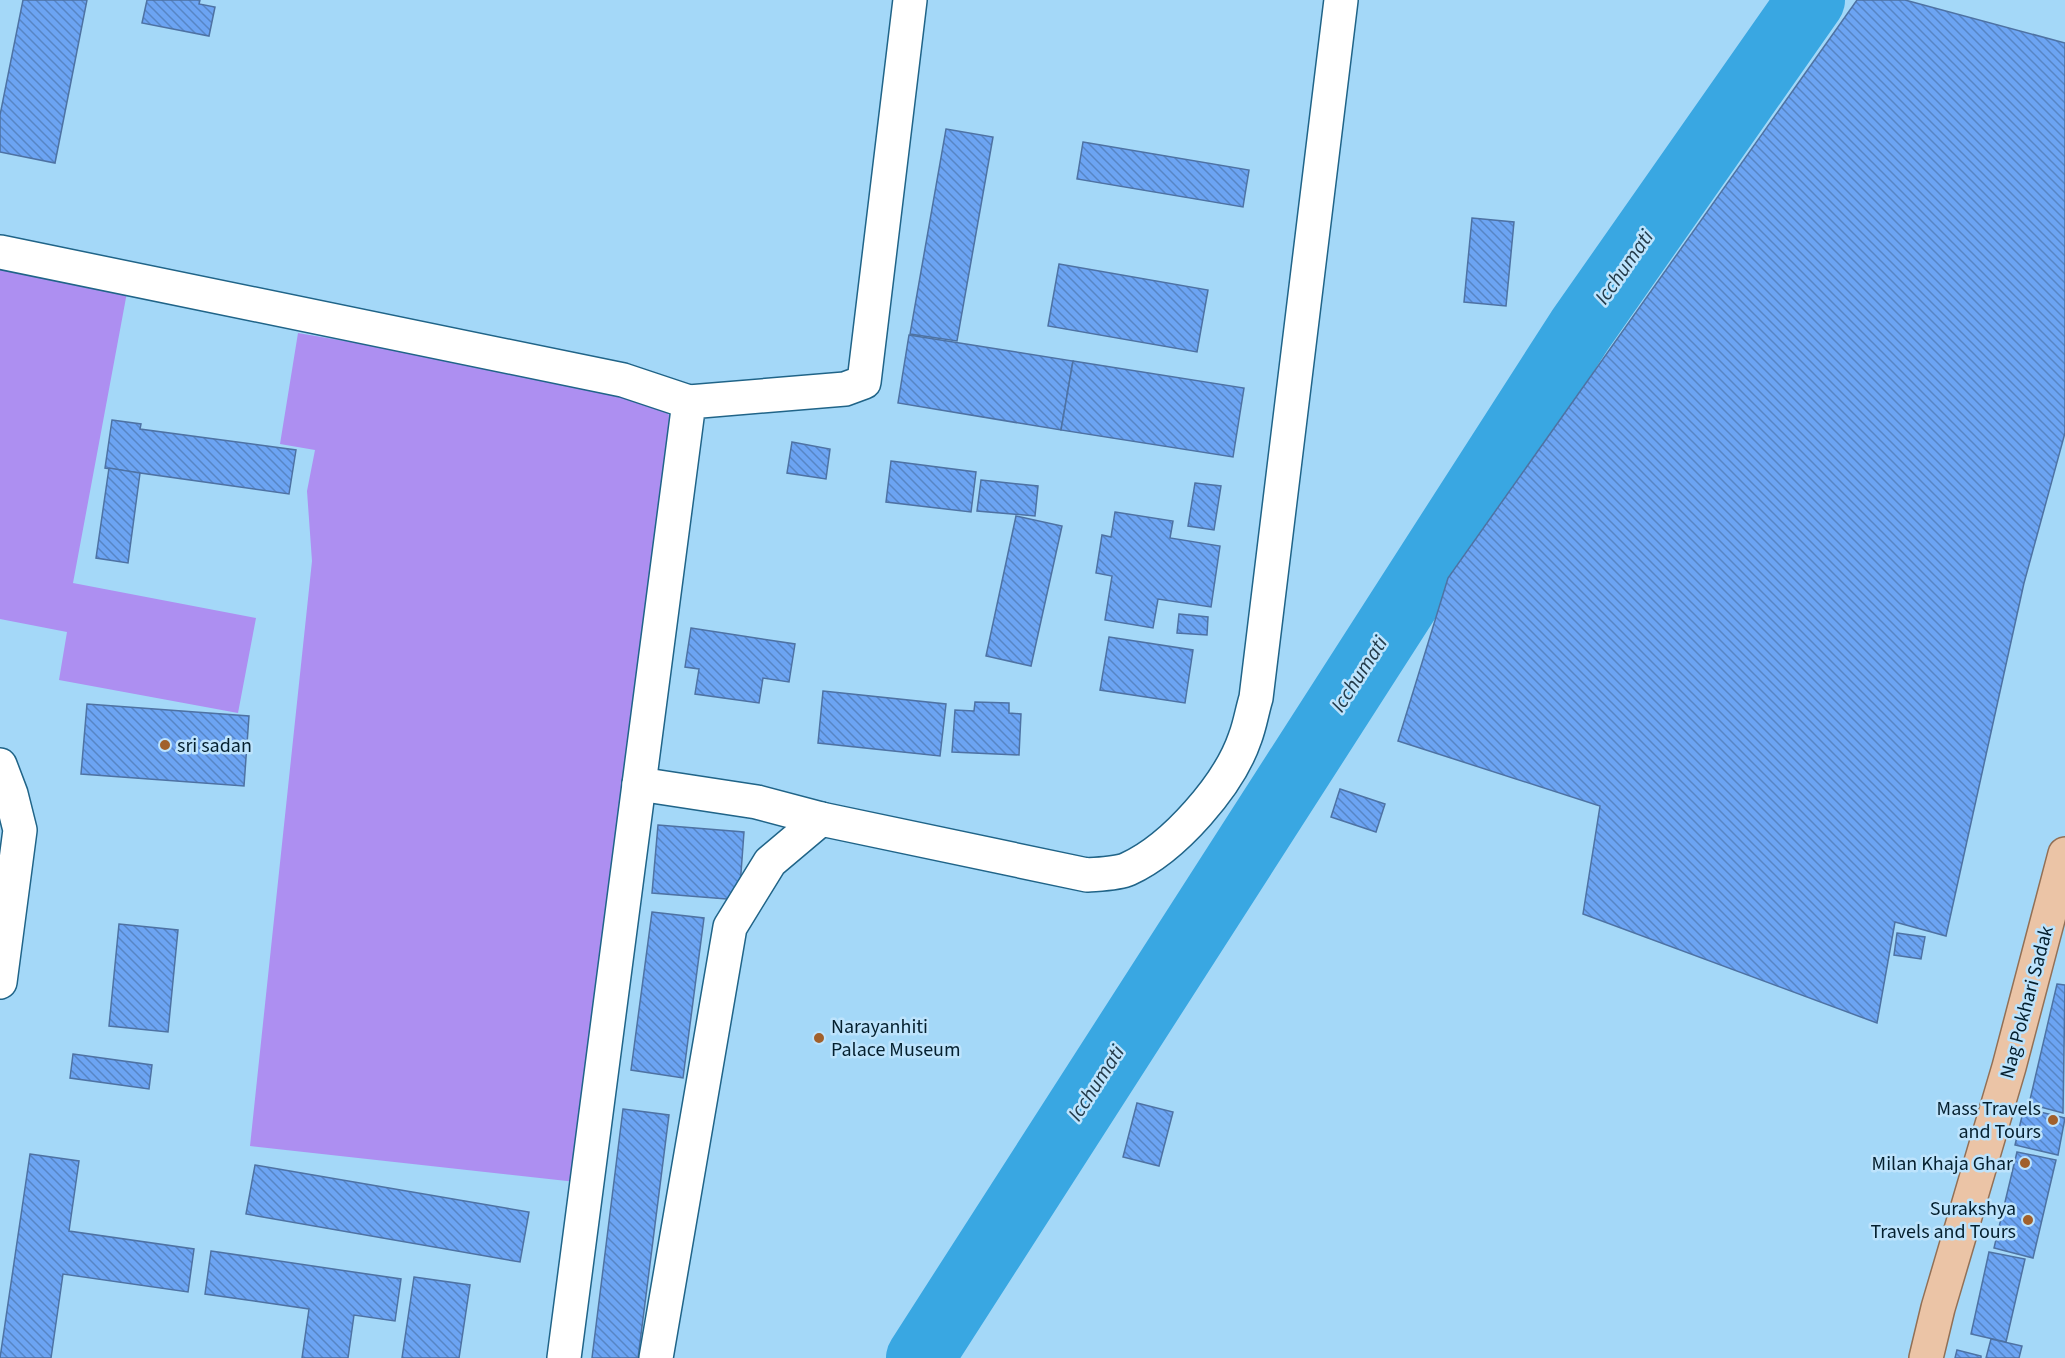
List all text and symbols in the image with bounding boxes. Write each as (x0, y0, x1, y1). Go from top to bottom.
water label: Icchumati (1587, 223, 1661, 310)
water label: Icchumati (1323, 629, 1395, 718)
place label: sri sadan (177, 732, 252, 760)
marker: sri sadan (158, 738, 172, 752)
street label: Nag Pokhari Sadak (1993, 923, 2061, 1082)
place label: Narayanhiti Palace Museum (831, 1013, 961, 1064)
marker: Narayanhiti Palace Museum (812, 1031, 826, 1045)
water label: Icchumati (1060, 1038, 1132, 1127)
place label: Mass Travels and Tours (1937, 1095, 2041, 1146)
marker: Mass Travels and Tours (2046, 1113, 2060, 1127)
place label: Milan Khaja Ghar (1872, 1150, 2013, 1178)
marker: Milan Khaja Ghar (2018, 1156, 2032, 1170)
place label: Surakshya Travels and Tours (1871, 1195, 2016, 1246)
marker: Surakshya Travels and Tours (2021, 1213, 2035, 1227)

